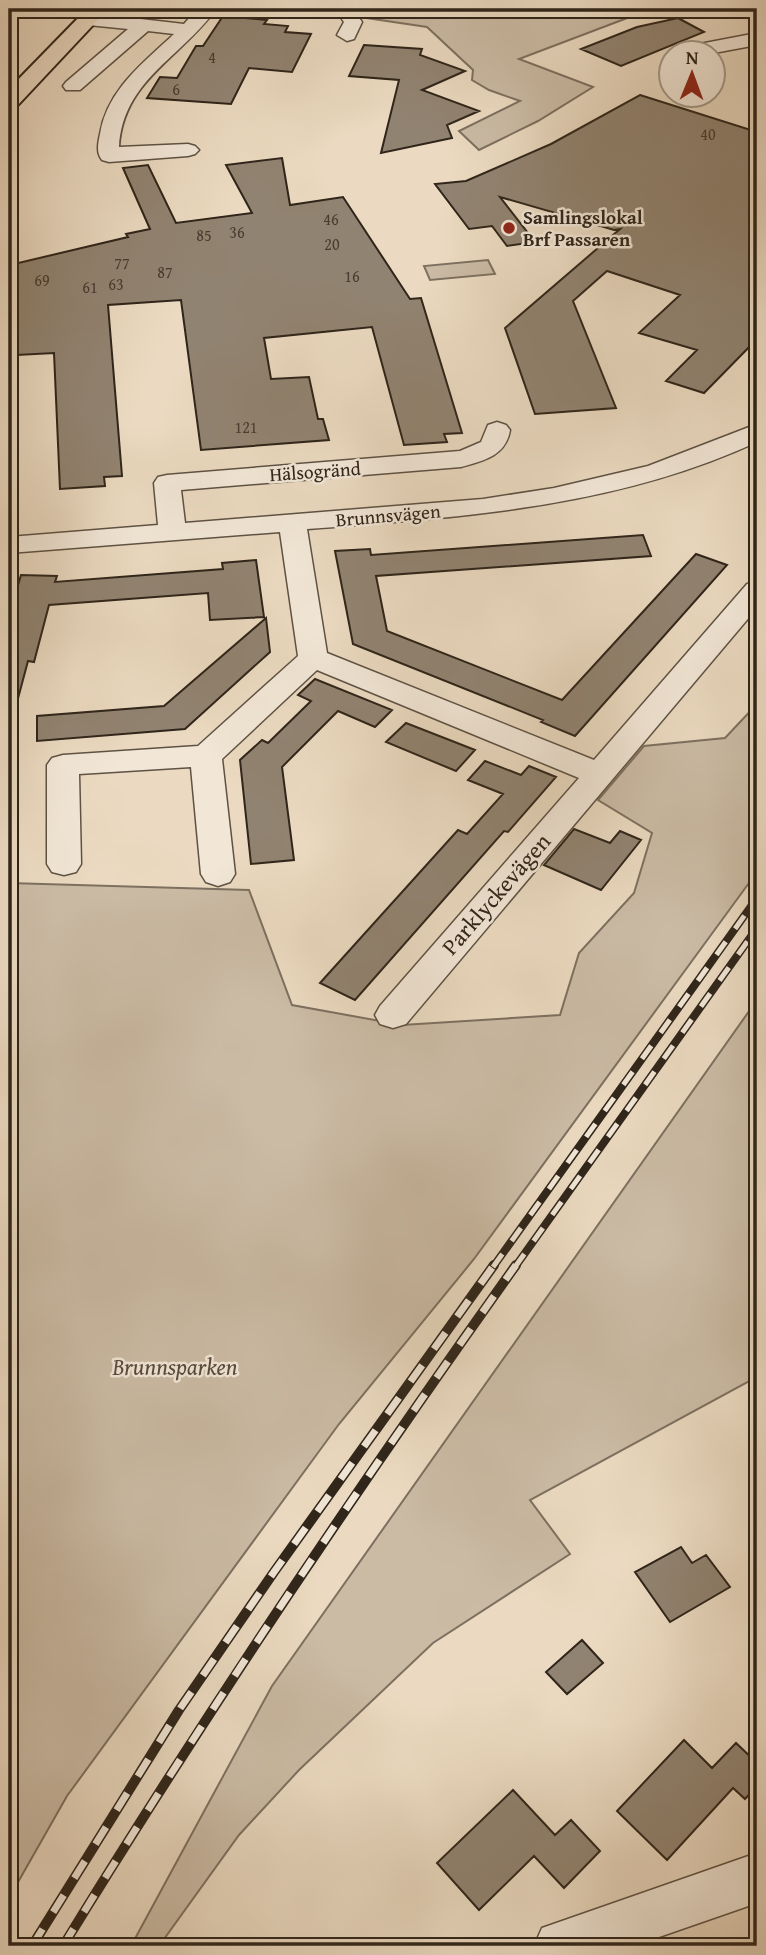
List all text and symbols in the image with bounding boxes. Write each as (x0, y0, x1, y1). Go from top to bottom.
north arrow (658, 38, 728, 108)
text: N (686, 43, 699, 71)
house number: 4 (208, 45, 216, 69)
house number: 6 (172, 77, 180, 101)
house number: 40 (700, 122, 716, 146)
place label: Samlingslokal Brf Passaren (523, 203, 643, 253)
house number: 46 (323, 207, 339, 231)
house number: 36 (229, 220, 245, 244)
marker: Samlingslokal Brf Passaren (501, 220, 517, 236)
house number: 85 (196, 223, 212, 247)
house number: 20 (324, 232, 340, 256)
house number: 77 (114, 251, 130, 275)
house number: 87 (157, 260, 173, 284)
house number: 16 (344, 264, 360, 288)
house number: 69 (34, 268, 50, 292)
house number: 63 (108, 272, 124, 296)
house number: 61 (82, 275, 98, 299)
house number: 121 (234, 415, 258, 439)
street label: Hälsogränd (269, 454, 362, 488)
street label: Brunnsvägen (334, 496, 442, 534)
street label: Parklyckevägen (433, 826, 558, 962)
park label: Brunnsparken (112, 1350, 238, 1383)

